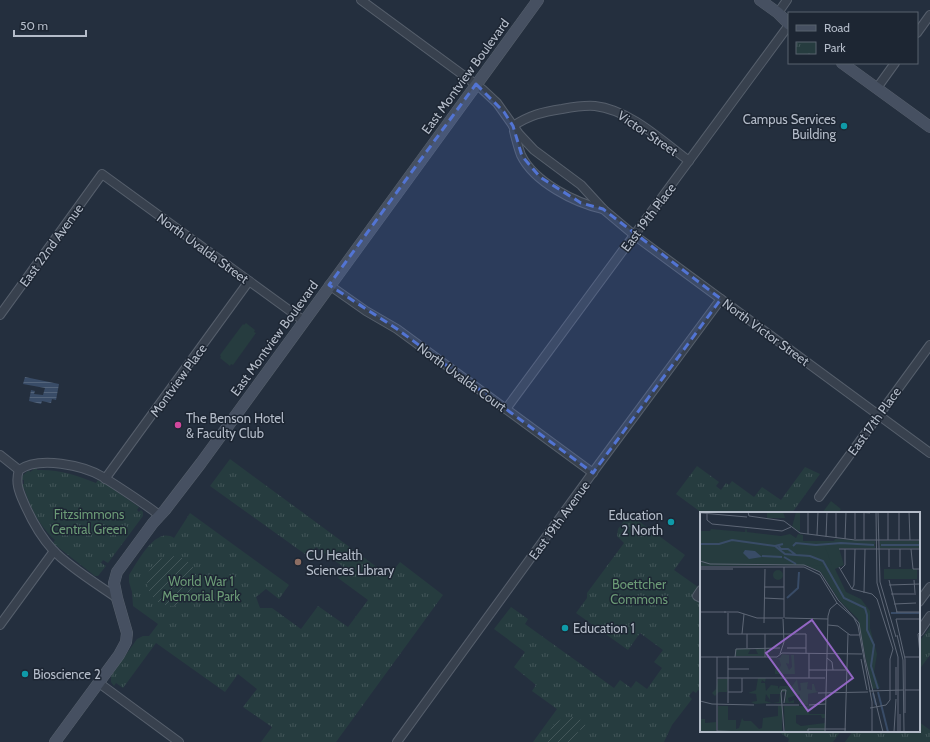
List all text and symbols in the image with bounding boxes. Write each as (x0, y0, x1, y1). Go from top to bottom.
scale bar (14, 12, 86, 38)
legend (788, 12, 918, 64)
street label: East Montview Boulevard (418, 15, 512, 137)
text: 50 m (20, 18, 48, 33)
text: Road (824, 20, 850, 35)
text: Park (824, 40, 846, 55)
street label: Victor Street (615, 107, 682, 159)
place label: Campus Services Building (743, 111, 837, 142)
marker: Campus Services Building (839, 121, 849, 131)
street label: East 19th Place (617, 179, 679, 254)
street label: East 22nd Avenue (16, 200, 87, 290)
street label: North Uvalda Street (154, 209, 252, 287)
street label: East Montview Boulevard (227, 277, 321, 399)
street label: North Victor Street (719, 295, 813, 369)
street label: North Uvalda Court (414, 339, 510, 415)
street label: Montview Place (146, 340, 210, 420)
street label: East 17th Place (844, 383, 904, 458)
place label: The Benson Hotel & Faculty Club (186, 410, 284, 441)
marker: The Benson Hotel & Faculty Club (173, 420, 183, 430)
street label: East 19th Avenue (525, 477, 593, 562)
park label: Fitzsimmons Central Green (51, 506, 127, 537)
place label: Education 2 North (608, 507, 663, 538)
inset map (700, 512, 920, 732)
marker: Education 2 North (666, 517, 676, 527)
place label: CU Health Sciences Library (306, 547, 395, 578)
marker: CU Health Sciences Library (293, 557, 303, 567)
park label: World War 1 Memorial Park (162, 573, 240, 604)
park label: Boettcher Commons (610, 576, 668, 607)
place label: Education 1 (573, 620, 635, 636)
marker: Education 1 (560, 623, 570, 633)
place label: Bioscience 2 (33, 666, 101, 682)
marker: Bioscience 2 (20, 669, 30, 679)

